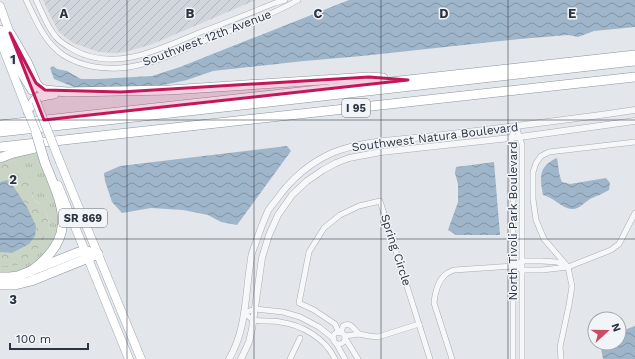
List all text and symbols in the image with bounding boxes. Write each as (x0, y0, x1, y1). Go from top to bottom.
text: A (60, 6, 69, 21)
text: B (186, 6, 195, 21)
text: C (314, 6, 323, 21)
text: D (439, 6, 449, 21)
text: E (568, 6, 576, 21)
street label: Southwest 12th Avenue (141, 7, 273, 69)
text: 1 (10, 52, 16, 67)
road number: I 95 (342, 99, 370, 117)
street label: Southwest Natura Boulevard (351, 120, 519, 154)
street label: North Tivoli Park Boulevard (506, 142, 520, 300)
text: 2 (9, 172, 17, 187)
road number: SR 869 (59, 209, 107, 227)
street label: Spring Circle (378, 212, 414, 288)
text: 3 (9, 292, 17, 307)
north arrow (587, 311, 627, 351)
text: N (608, 321, 623, 334)
scale bar (10, 325, 88, 351)
text: 100 m (16, 332, 51, 346)

